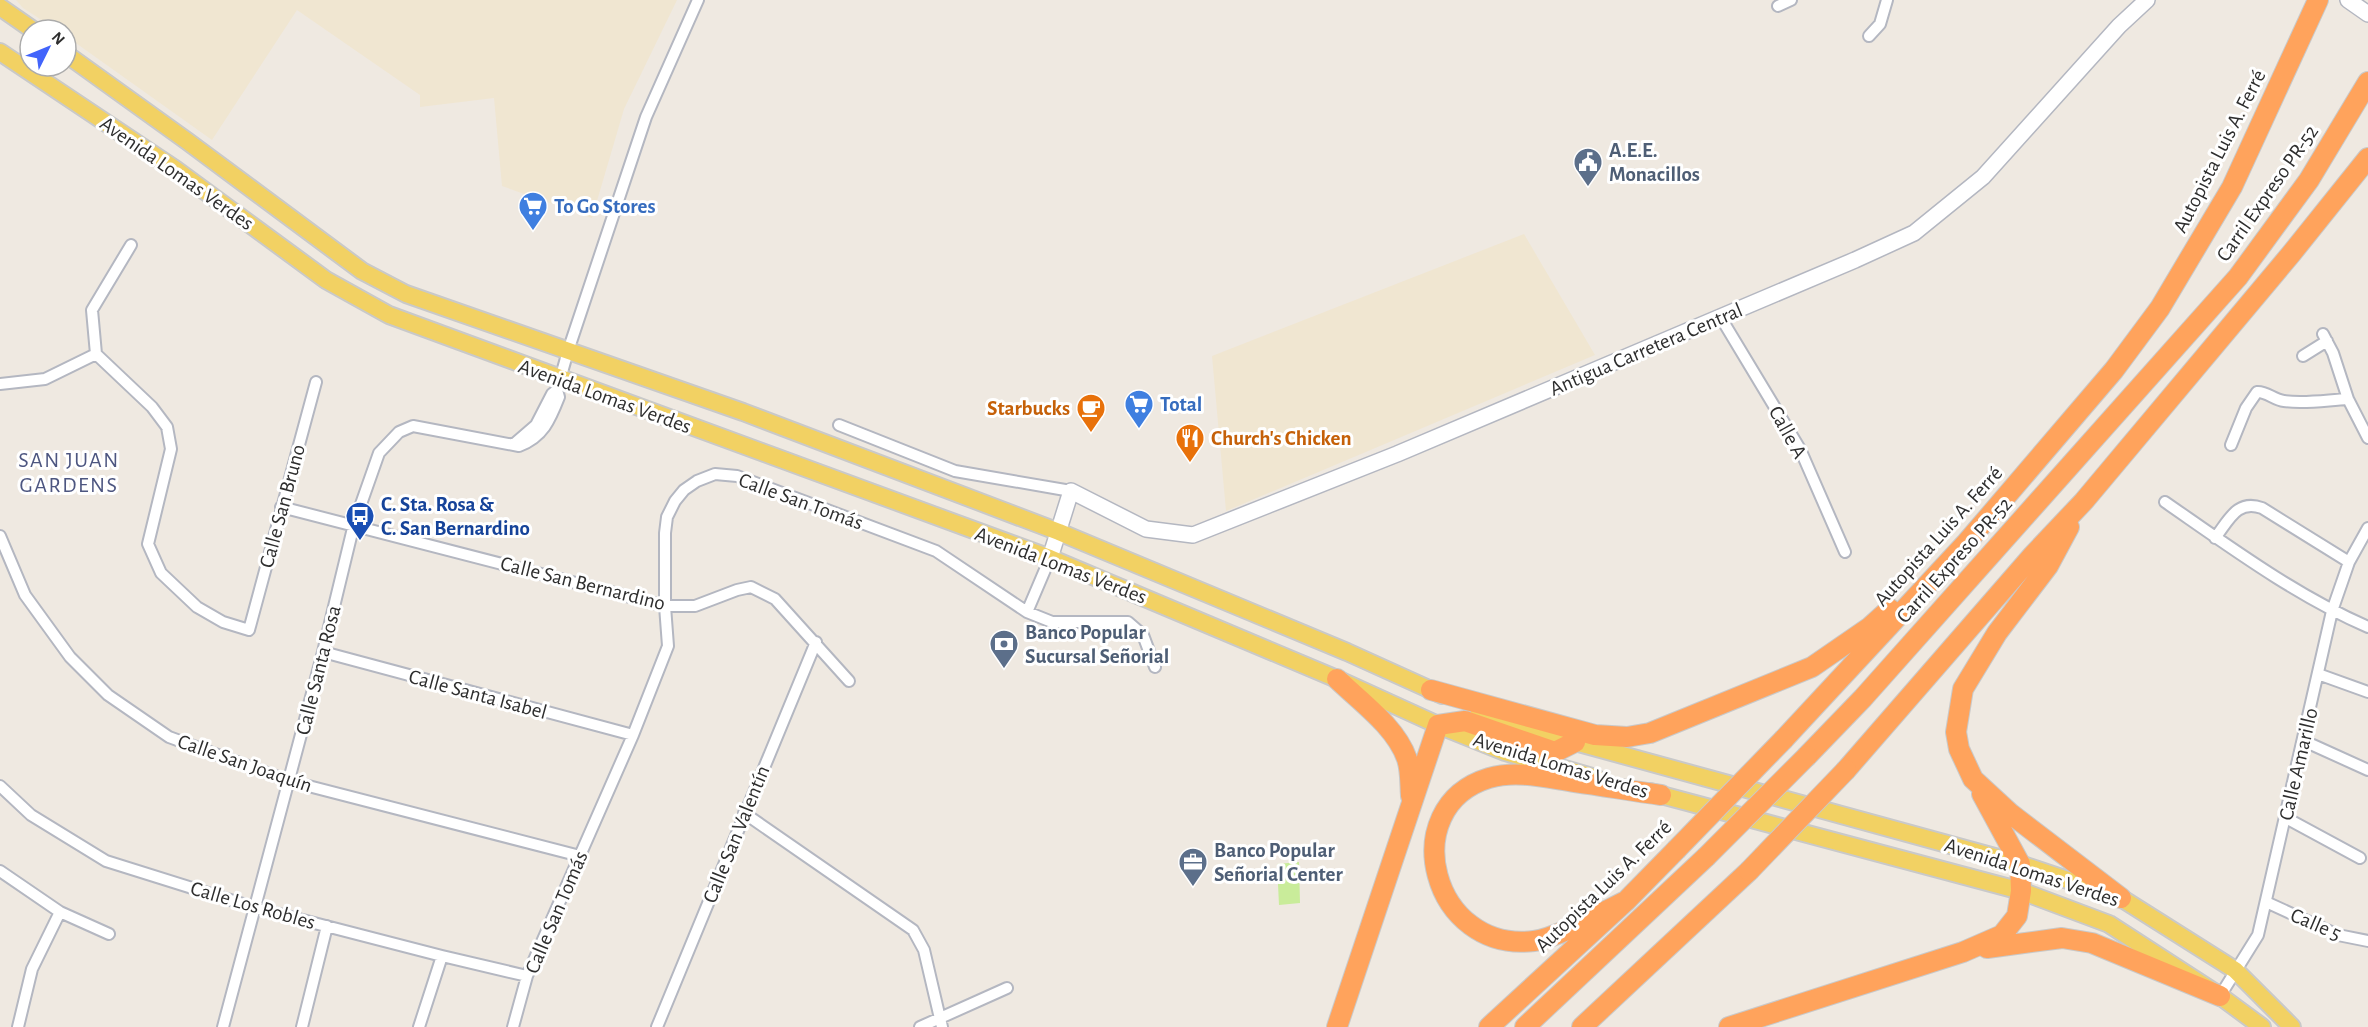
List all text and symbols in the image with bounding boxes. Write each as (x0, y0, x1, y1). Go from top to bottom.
north arrow (18, 18, 78, 78)
text: N (49, 29, 68, 48)
street label: Autopista Luis A. Ferré (2169, 66, 2270, 236)
street label: Avenida Lomas Verdes (96, 113, 257, 234)
street label: Carril Expreso PR-52 (2213, 121, 2322, 265)
place label: A.E.E. Monacillos (1609, 140, 1700, 185)
public building icon: A.E.E. Monacillos (1572, 146, 1604, 188)
supermarket icon: To Go Stores (517, 190, 549, 232)
place label: To Go Stores (554, 196, 656, 217)
street label: Antigua Carretera Central (1547, 299, 1746, 400)
street label: Avenida Lomas Verdes (516, 355, 694, 437)
supermarket icon: Total (1123, 388, 1155, 430)
cafe icon: Starbucks (1075, 392, 1107, 434)
place label: Total (1160, 394, 1202, 415)
place label: Starbucks (987, 398, 1070, 419)
street label: Calle A (1765, 403, 1810, 462)
restaurant icon: Church's Chicken (1174, 422, 1206, 464)
place label: Church's Chicken (1211, 428, 1352, 449)
street label: Calle San Bruno (256, 442, 309, 570)
district label: SAN JUAN GARDENS (18, 449, 120, 496)
street label: Autopista Luis A. Ferré (1870, 462, 2006, 610)
street label: Calle San Tomás (736, 469, 866, 534)
street label: Carril Expreso PR-52 (1893, 493, 2016, 627)
place label: C. Sta. Rosa & C. San Bernardino (381, 494, 530, 539)
bus stop icon: C. Sta. Rosa & C. San Bernardino (344, 500, 376, 542)
street label: Avenida Lomas Verdes (972, 523, 1150, 608)
street label: Calle San Bernardino (498, 553, 667, 614)
street label: Calle Santa Rosa (292, 603, 345, 737)
place label: Banco Popular Sucursal Señorial (1025, 622, 1169, 667)
bank icon: Banco Popular Sucursal Señorial (988, 628, 1020, 670)
street label: Calle Santa Isabel (406, 666, 549, 723)
street label: Calle Amarillo (2275, 706, 2322, 822)
street label: Avenida Lomas Verdes (1471, 729, 1651, 802)
street label: Calle San Joaquín (175, 731, 315, 796)
street label: Calle San Valentín (699, 762, 774, 906)
street label: Autopista Luis A. Ferré (1531, 816, 1675, 956)
street label: Avenida Lomas Verdes (1942, 834, 2122, 911)
place label: Banco Popular Señorial Center (1214, 840, 1343, 885)
office icon: Banco Popular Señorial Center (1177, 846, 1209, 888)
street label: Calle San Tomás (521, 848, 592, 976)
street label: Calle Los Robles (188, 878, 318, 933)
street label: Calle 5 (2287, 904, 2344, 944)

